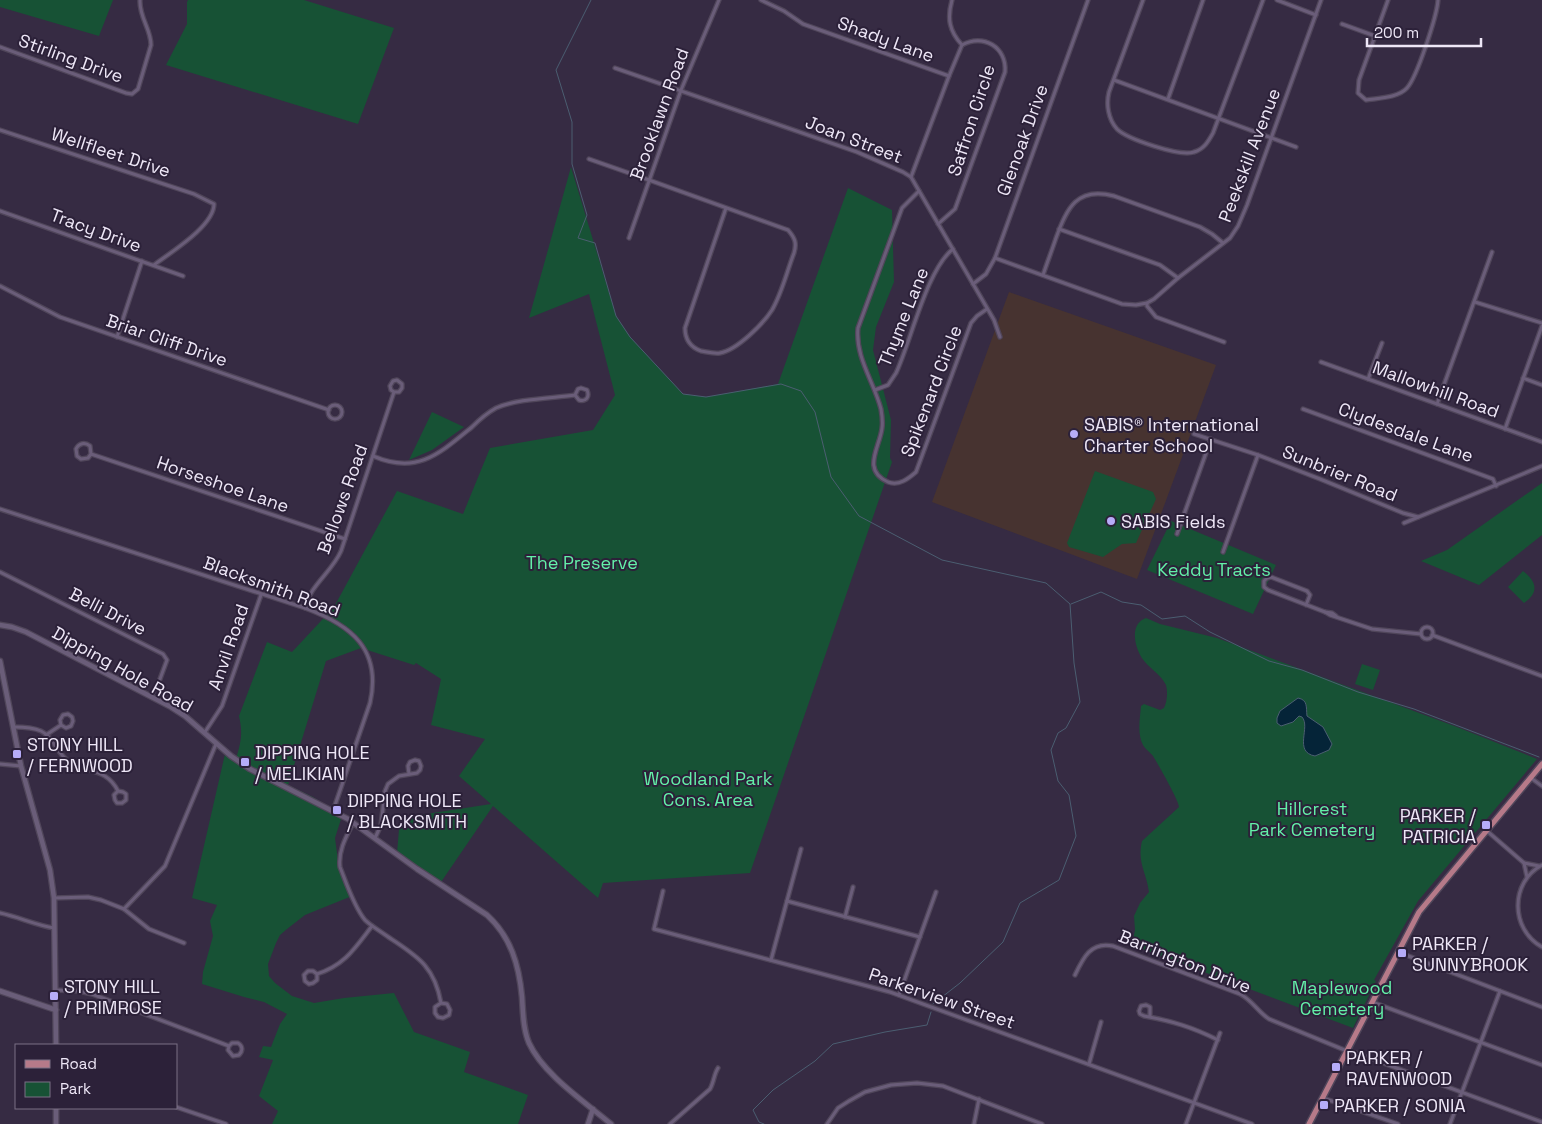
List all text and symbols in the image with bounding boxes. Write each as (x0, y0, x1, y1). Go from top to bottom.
street label: Shady Lane (834, 11, 938, 67)
scale bar (1367, 15, 1481, 47)
text: 200 m (1374, 23, 1419, 42)
street label: Stirling Drive (16, 28, 126, 88)
street label: Brooklawn Road (624, 45, 694, 183)
street label: Saffron Circle (942, 61, 1000, 179)
street label: Glenoak Drive (991, 81, 1053, 199)
street label: Peekskill Avenue (1213, 85, 1285, 225)
street label: Joan Street (802, 110, 906, 168)
street label: Wellfleet Drive (49, 122, 173, 182)
street label: Tracy Drive (47, 203, 145, 257)
street label: Thyme Lane (873, 264, 933, 370)
street label: Briar Cliff Drive (103, 308, 231, 372)
street label: Spikenard Circle (895, 322, 967, 460)
street label: Mallowhill Road (1369, 355, 1503, 423)
street label: Clydesdale Lane (1335, 397, 1477, 467)
place label: SABIS® International Charter School (1084, 413, 1259, 457)
marker: SABIS® International Charter School (1068, 428, 1080, 440)
street label: Sunbrier Road (1279, 439, 1401, 507)
street label: Bellows Road (312, 441, 372, 557)
street label: Horseshoe Lane (154, 451, 292, 517)
place label: SABIS Fields (1121, 510, 1226, 533)
marker: SABIS Fields (1105, 515, 1117, 527)
street label: Blacksmith Road (200, 551, 344, 621)
park label: The Preserve (526, 551, 638, 574)
park label: Keddy Tracts (1157, 558, 1271, 581)
street label: Belli Drive (66, 582, 150, 640)
street label: Anvil Road (203, 601, 253, 693)
street label: Dipping Hole Road (48, 621, 198, 717)
place label: STONY HILL / FERNWOOD (27, 733, 133, 777)
place label: DIPPING HOLE / MELIKIAN (255, 741, 370, 785)
marker: STONY HILL / FERNWOOD (11, 748, 23, 760)
marker: DIPPING HOLE / MELIKIAN (239, 756, 251, 768)
park label: Woodland Park Cons. Area (644, 767, 773, 811)
place label: DIPPING HOLE / BLACKSMITH (347, 789, 467, 833)
park label: Hillcrest Park Cemetery (1249, 797, 1375, 841)
marker: DIPPING HOLE / BLACKSMITH (331, 804, 343, 816)
place label: PARKER / PATRICIA (1400, 804, 1476, 848)
marker: PARKER / PATRICIA (1480, 819, 1492, 831)
street label: Barrington Drive (1115, 924, 1255, 998)
place label: PARKER / SUNNYBROOK (1412, 932, 1528, 976)
marker: PARKER / SUNNYBROOK (1396, 947, 1408, 959)
street label: Parkerview Street (866, 962, 1018, 1034)
place label: STONY HILL / PRIMROSE (64, 975, 162, 1019)
park label: Maplewood Cemetery (1292, 976, 1392, 1020)
marker: STONY HILL / PRIMROSE (48, 990, 60, 1002)
legend (15, 1044, 178, 1109)
place label: PARKER / RAVENWOOD (1346, 1046, 1452, 1090)
text: Road (60, 1054, 97, 1073)
marker: PARKER / RAVENWOOD (1330, 1061, 1342, 1073)
text: Park (60, 1079, 91, 1098)
place label: PARKER / SONIA (1334, 1094, 1466, 1117)
marker: PARKER / SONIA (1318, 1099, 1330, 1111)

